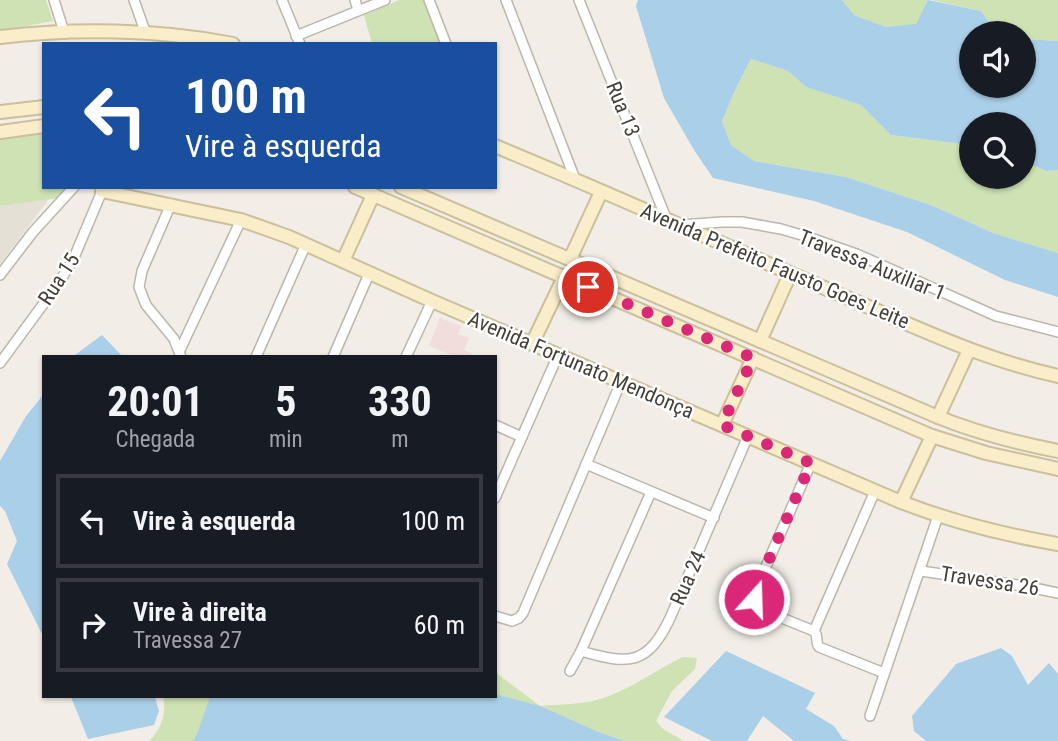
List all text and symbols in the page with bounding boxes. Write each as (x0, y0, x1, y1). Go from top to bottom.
map controls (959, 21, 1036, 189)
button: sound (959, 21, 1036, 98)
text: 100 m (185, 68, 307, 125)
icon: left (70, 70, 161, 161)
street label: Rua 13 (601, 78, 645, 140)
button: search (959, 112, 1036, 189)
text: Vire à esquerda (185, 127, 381, 165)
street label: Avenida Prefeito Fausto Goes Leite (637, 198, 913, 334)
street label: Travessa Auxiliar 1 (795, 225, 949, 305)
street label: Rua 15 (33, 249, 85, 309)
pin (558, 257, 618, 317)
icon: arrive (569, 268, 607, 306)
street label: Avenida Fortunato Mendonça (465, 307, 697, 423)
text: 20:01 (107, 377, 204, 426)
text: 5 (275, 377, 296, 426)
text: 330 (368, 377, 432, 426)
text: Chegada (116, 426, 195, 453)
text: min (269, 426, 303, 453)
text: m (391, 426, 408, 453)
icon: left (74, 502, 112, 540)
text: Vire à esquerda (133, 506, 296, 536)
text: 100 m (401, 506, 465, 536)
street label: Rua 24 (665, 547, 711, 609)
street label: Travessa 26 (939, 561, 1041, 601)
position arrow (717, 562, 791, 636)
text: Vire à direita (133, 597, 267, 627)
icon: right (74, 606, 112, 644)
text: 60 m (414, 610, 465, 640)
text: Travessa 27 (133, 627, 242, 654)

